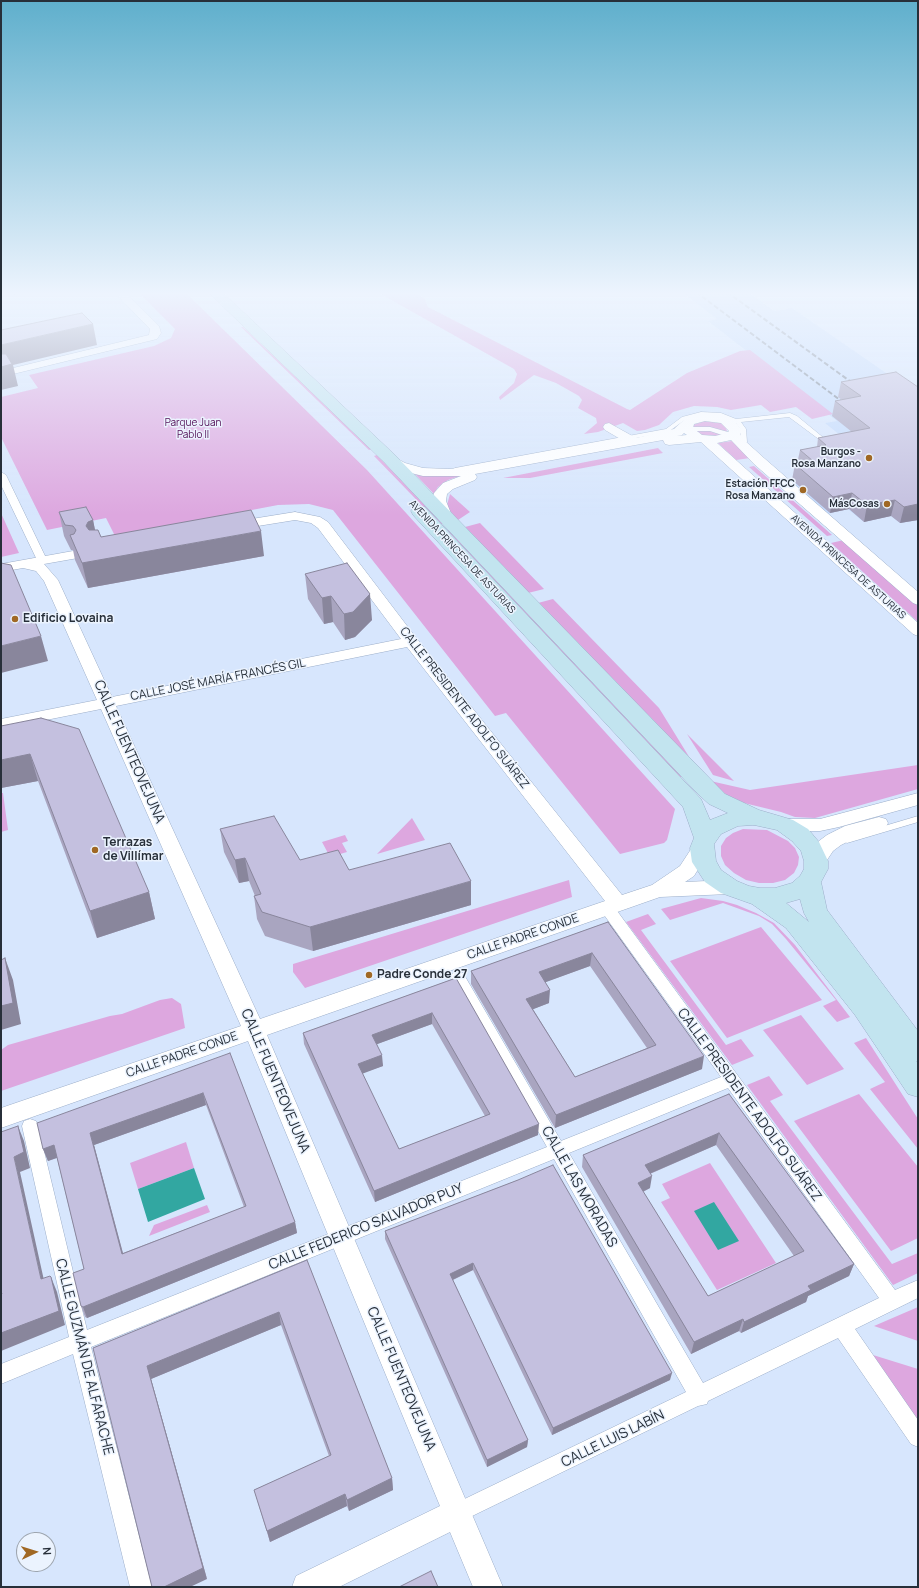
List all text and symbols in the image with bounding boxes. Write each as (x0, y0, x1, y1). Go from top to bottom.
park label: Parque Juan Pablo II (165, 417, 221, 440)
place label: Burgos - Rosa Manzano (791, 446, 861, 470)
marker: Burgos - Rosa Manzano (864, 453, 874, 463)
place label: Estación FFCC Rosa Manzano (725, 478, 795, 502)
marker: Estación FFCC Rosa Manzano (798, 485, 808, 495)
street label: AVENIDA PRINCESA DE ASTURIAS (406, 498, 518, 616)
place label: MásCosas (829, 498, 879, 510)
marker: MásCosas (882, 499, 892, 509)
street label: AVENIDA PRINCESA DE ASTURIAS (788, 512, 908, 622)
place label: Edificio Lovaina (23, 612, 113, 626)
marker: Edificio Lovaina (10, 614, 20, 624)
street label: CALLE PRESIDENTE ADOLFO SUÁREZ (396, 624, 532, 792)
street label: CALLE JOSÉ MARÍA FRANCÉS GIL (129, 656, 307, 704)
street label: CALLE FUENTEOVEJUNA (90, 678, 168, 826)
place label: Terrazas de Villímar (103, 836, 163, 864)
marker: Terrazas de Villímar (90, 845, 100, 855)
street label: CALLE PADRE CONDE (465, 911, 581, 963)
place label: Padre Conde 27 (377, 968, 467, 982)
marker: Padre Conde 27 (364, 970, 374, 980)
street label: CALLE PRESIDENTE ADOLFO SUÁREZ (673, 1005, 825, 1205)
street label: CALLE FUENTEOVEJUNA (237, 1006, 313, 1156)
street label: CALLE PADRE CONDE (124, 1029, 240, 1081)
street label: CALLE LAS MORADAS (538, 1124, 620, 1250)
street label: CALLE FEDERICO SALVADOR PUY (266, 1180, 466, 1274)
street label: CALLE GUZMÁN DE ALFARACHE (51, 1257, 117, 1457)
street label: CALLE FUENTEOVEJUNA (363, 1304, 439, 1454)
street label: CALLE LUIS LABÍN (559, 1407, 667, 1471)
north arrow (16, 1532, 56, 1572)
text: N (40, 1547, 55, 1556)

